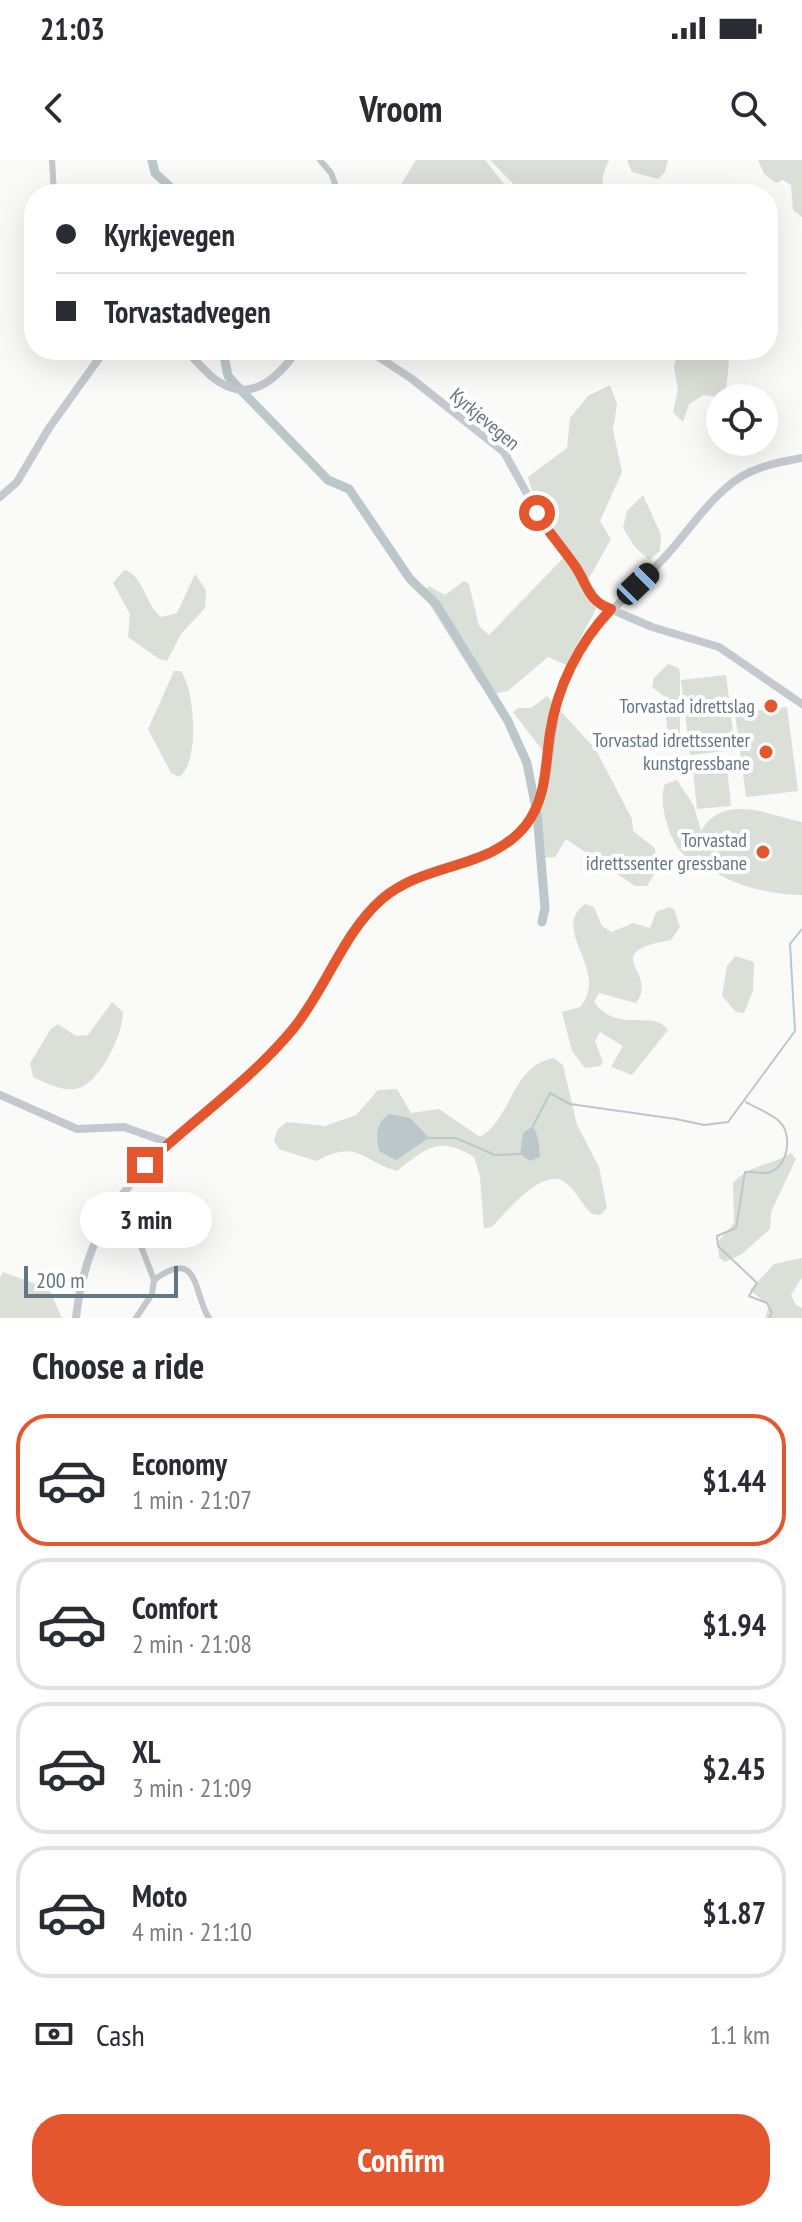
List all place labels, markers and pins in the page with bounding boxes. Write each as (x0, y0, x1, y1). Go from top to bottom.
place label: Torvastad idrettslag (619, 693, 755, 719)
marker: Torvastad idrettslag (762, 697, 780, 715)
place label: Torvastad idrettssenter kunstgressbane (593, 727, 751, 776)
marker: Torvastad idrettssenter kunstgressbane (757, 743, 775, 761)
place label: Torvastad idrettssenter gressbane (586, 827, 747, 876)
marker: Torvastad idrettssenter gressbane (754, 843, 772, 861)

